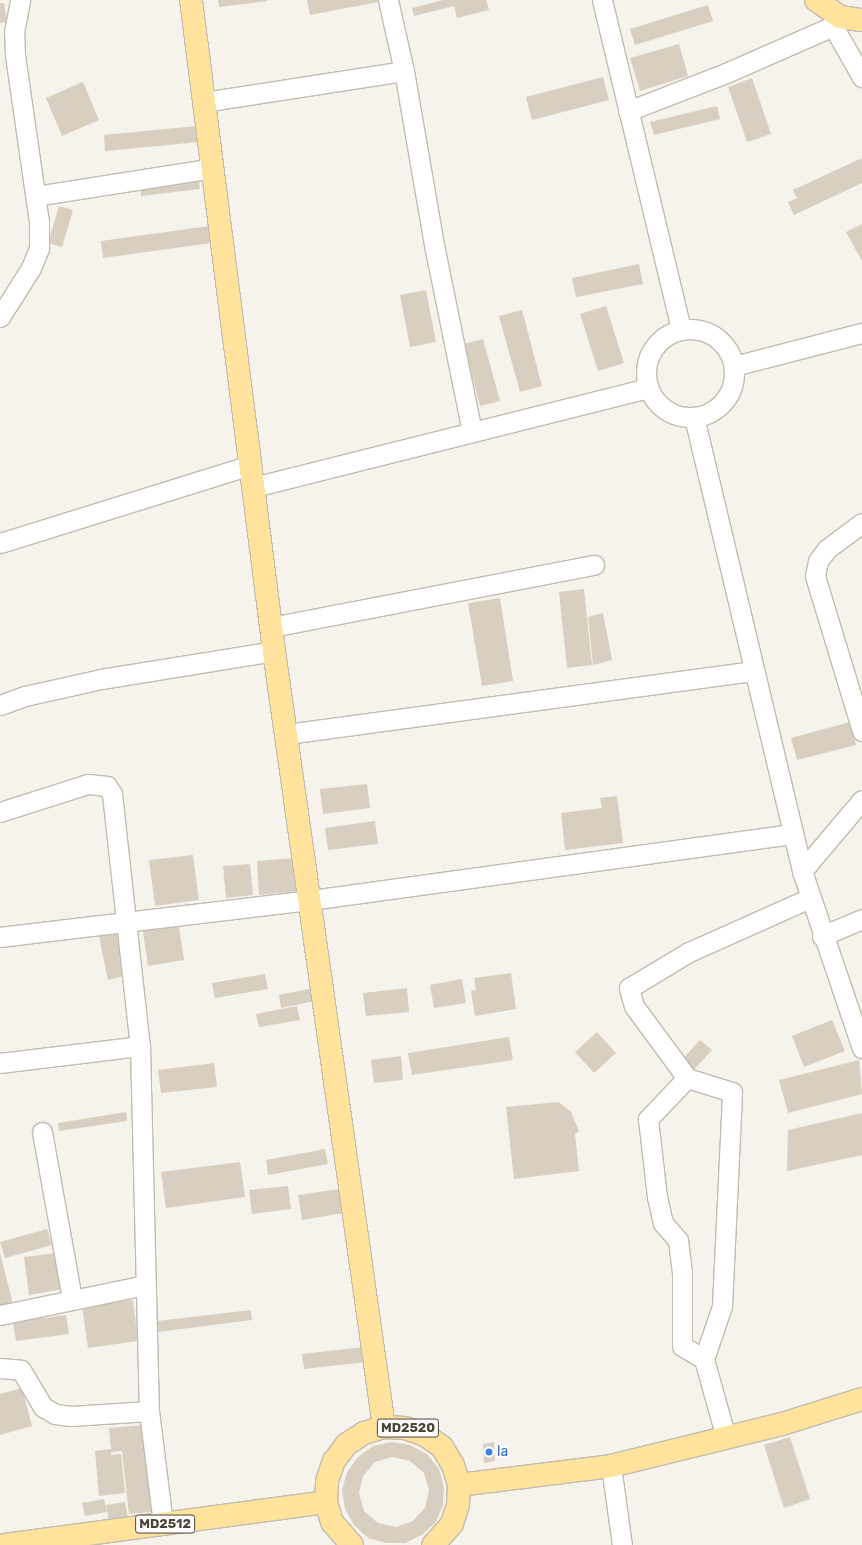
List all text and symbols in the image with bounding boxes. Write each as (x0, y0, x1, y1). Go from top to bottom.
road number: MD2520 (376, 1417, 440, 1439)
place label: la (497, 1444, 508, 1460)
marker: la (484, 1447, 494, 1457)
road number: MD2512 (135, 1513, 195, 1535)

